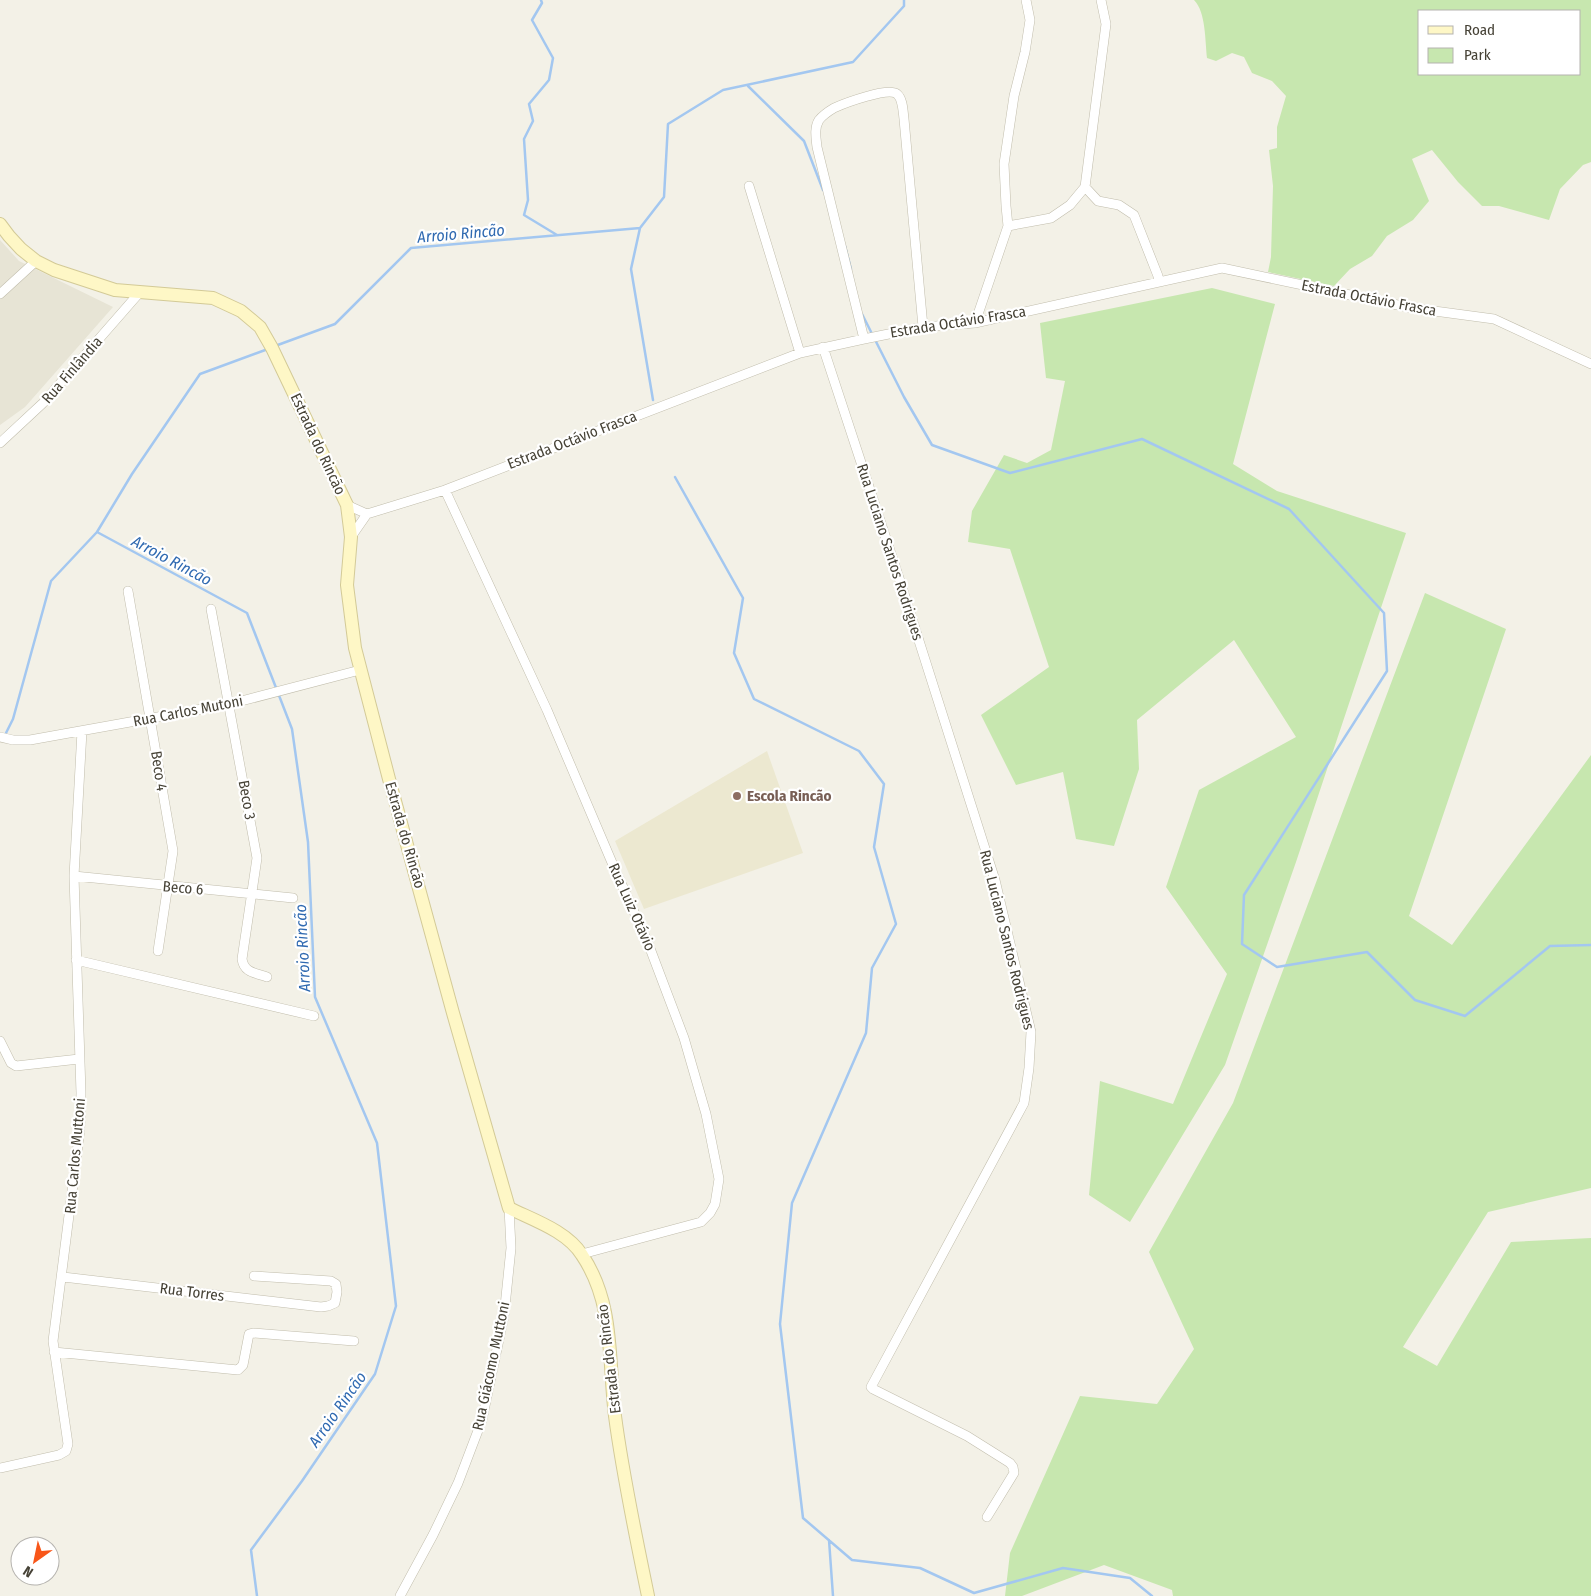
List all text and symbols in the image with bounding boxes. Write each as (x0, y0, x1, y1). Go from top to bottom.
legend (1418, 10, 1581, 75)
text: Road (1464, 21, 1495, 39)
text: Park (1464, 46, 1491, 64)
water label: Arroio Rincão (416, 220, 506, 247)
street label: Estrada Octávio Frasca (1300, 276, 1438, 320)
street label: Estrada Octávio Frasca (889, 302, 1027, 342)
street label: Rua Finlândia (38, 333, 106, 407)
street label: Estrada do Rincão (287, 390, 349, 498)
street label: Estrada Octávio Frasca (505, 407, 639, 473)
street label: Rua Luciano Santos Rodrigues (853, 461, 927, 643)
water label: Arroio Rincão (128, 531, 215, 589)
street label: Rua Carlos Mutoni (132, 692, 244, 730)
street label: Beco 4 (147, 750, 171, 792)
street label: Beco 3 (235, 779, 259, 821)
street label: Estrada do Rincão (381, 780, 429, 891)
place label: Escola Rincão (747, 787, 831, 805)
marker: Escola Rincão (731, 790, 743, 802)
street label: Rua Luciano Santos Rodrigues (976, 848, 1038, 1032)
street label: Rua Luiz Otávio (605, 860, 659, 954)
street label: Beco 6 (162, 877, 204, 899)
water label: Arroio Rincão (291, 904, 314, 993)
street label: Rua Carlos Muttoni (61, 1097, 89, 1215)
street label: Rua Torres (159, 1279, 225, 1305)
street label: Rua Giácomo Muttoni (469, 1300, 513, 1432)
street label: Estrada do Rincão (593, 1303, 625, 1415)
water label: Arroio Rincão (304, 1368, 370, 1451)
north arrow (10, 1536, 60, 1586)
text: N (20, 1562, 36, 1581)

